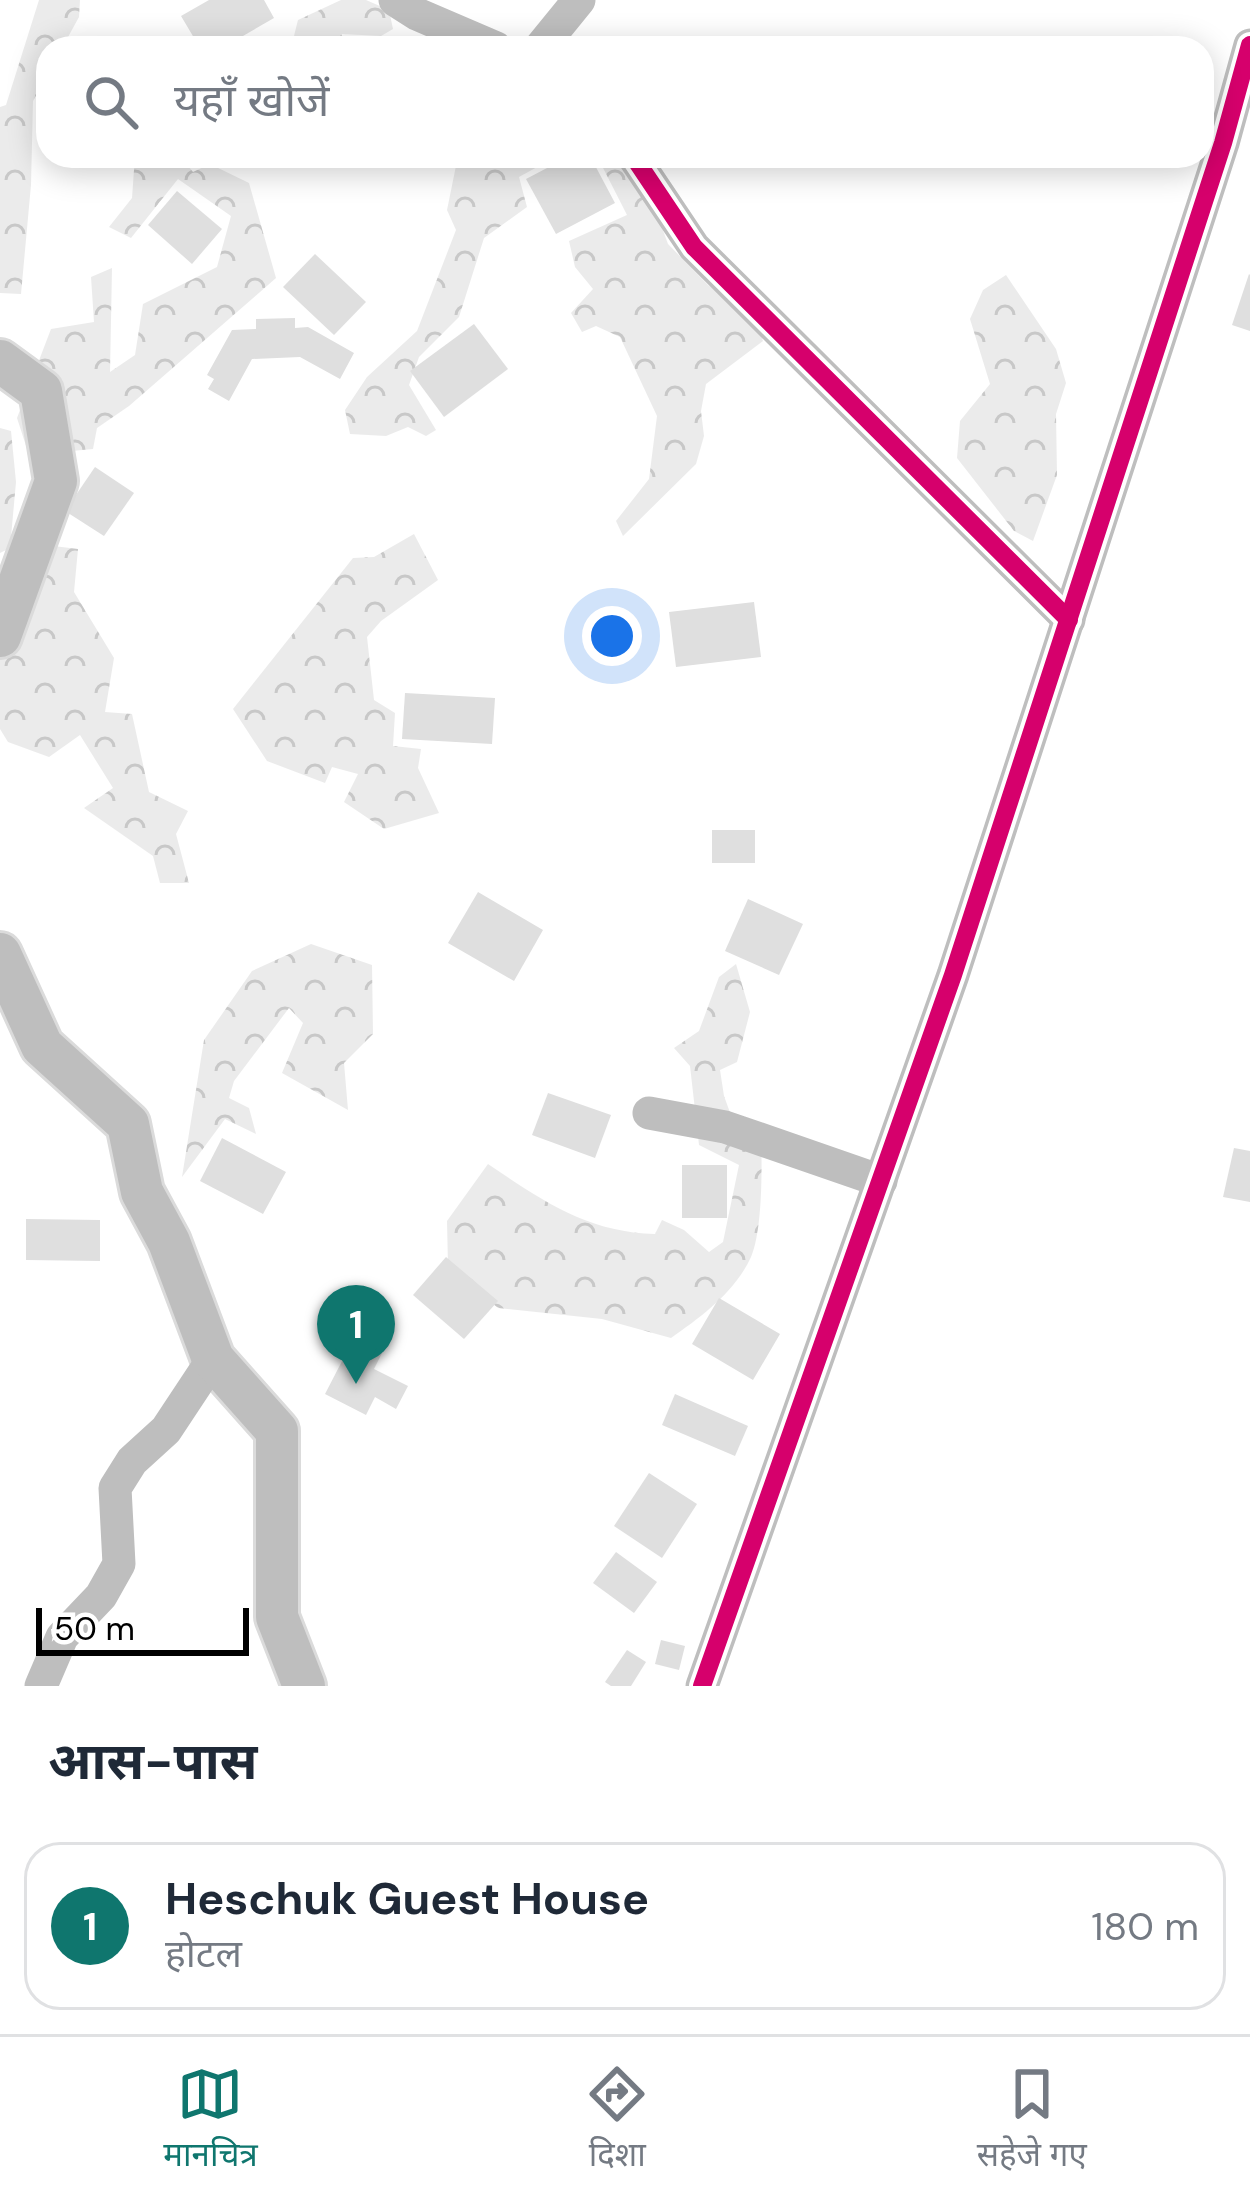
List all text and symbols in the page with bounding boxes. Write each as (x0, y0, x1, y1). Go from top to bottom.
search box (36, 36, 1214, 168)
icon: search (78, 69, 144, 135)
text: यहाँ खोजें (174, 71, 329, 130)
your location (582, 606, 642, 666)
pin: 1 (317, 1285, 395, 1384)
scale bar (36, 1602, 249, 1655)
text: 50 m (54, 1607, 135, 1650)
text: आस-पास (48, 1728, 257, 1795)
text: Heschuk Guest House (165, 1869, 649, 1928)
text: 1 (83, 1901, 97, 1952)
text: 180 m (1091, 1901, 1199, 1952)
text: होटल (165, 1928, 242, 1979)
tab: मानचित्र (163, 2061, 258, 2179)
tab: दिशा (584, 2061, 650, 2179)
tab: सहेजे गए (977, 2061, 1087, 2179)

